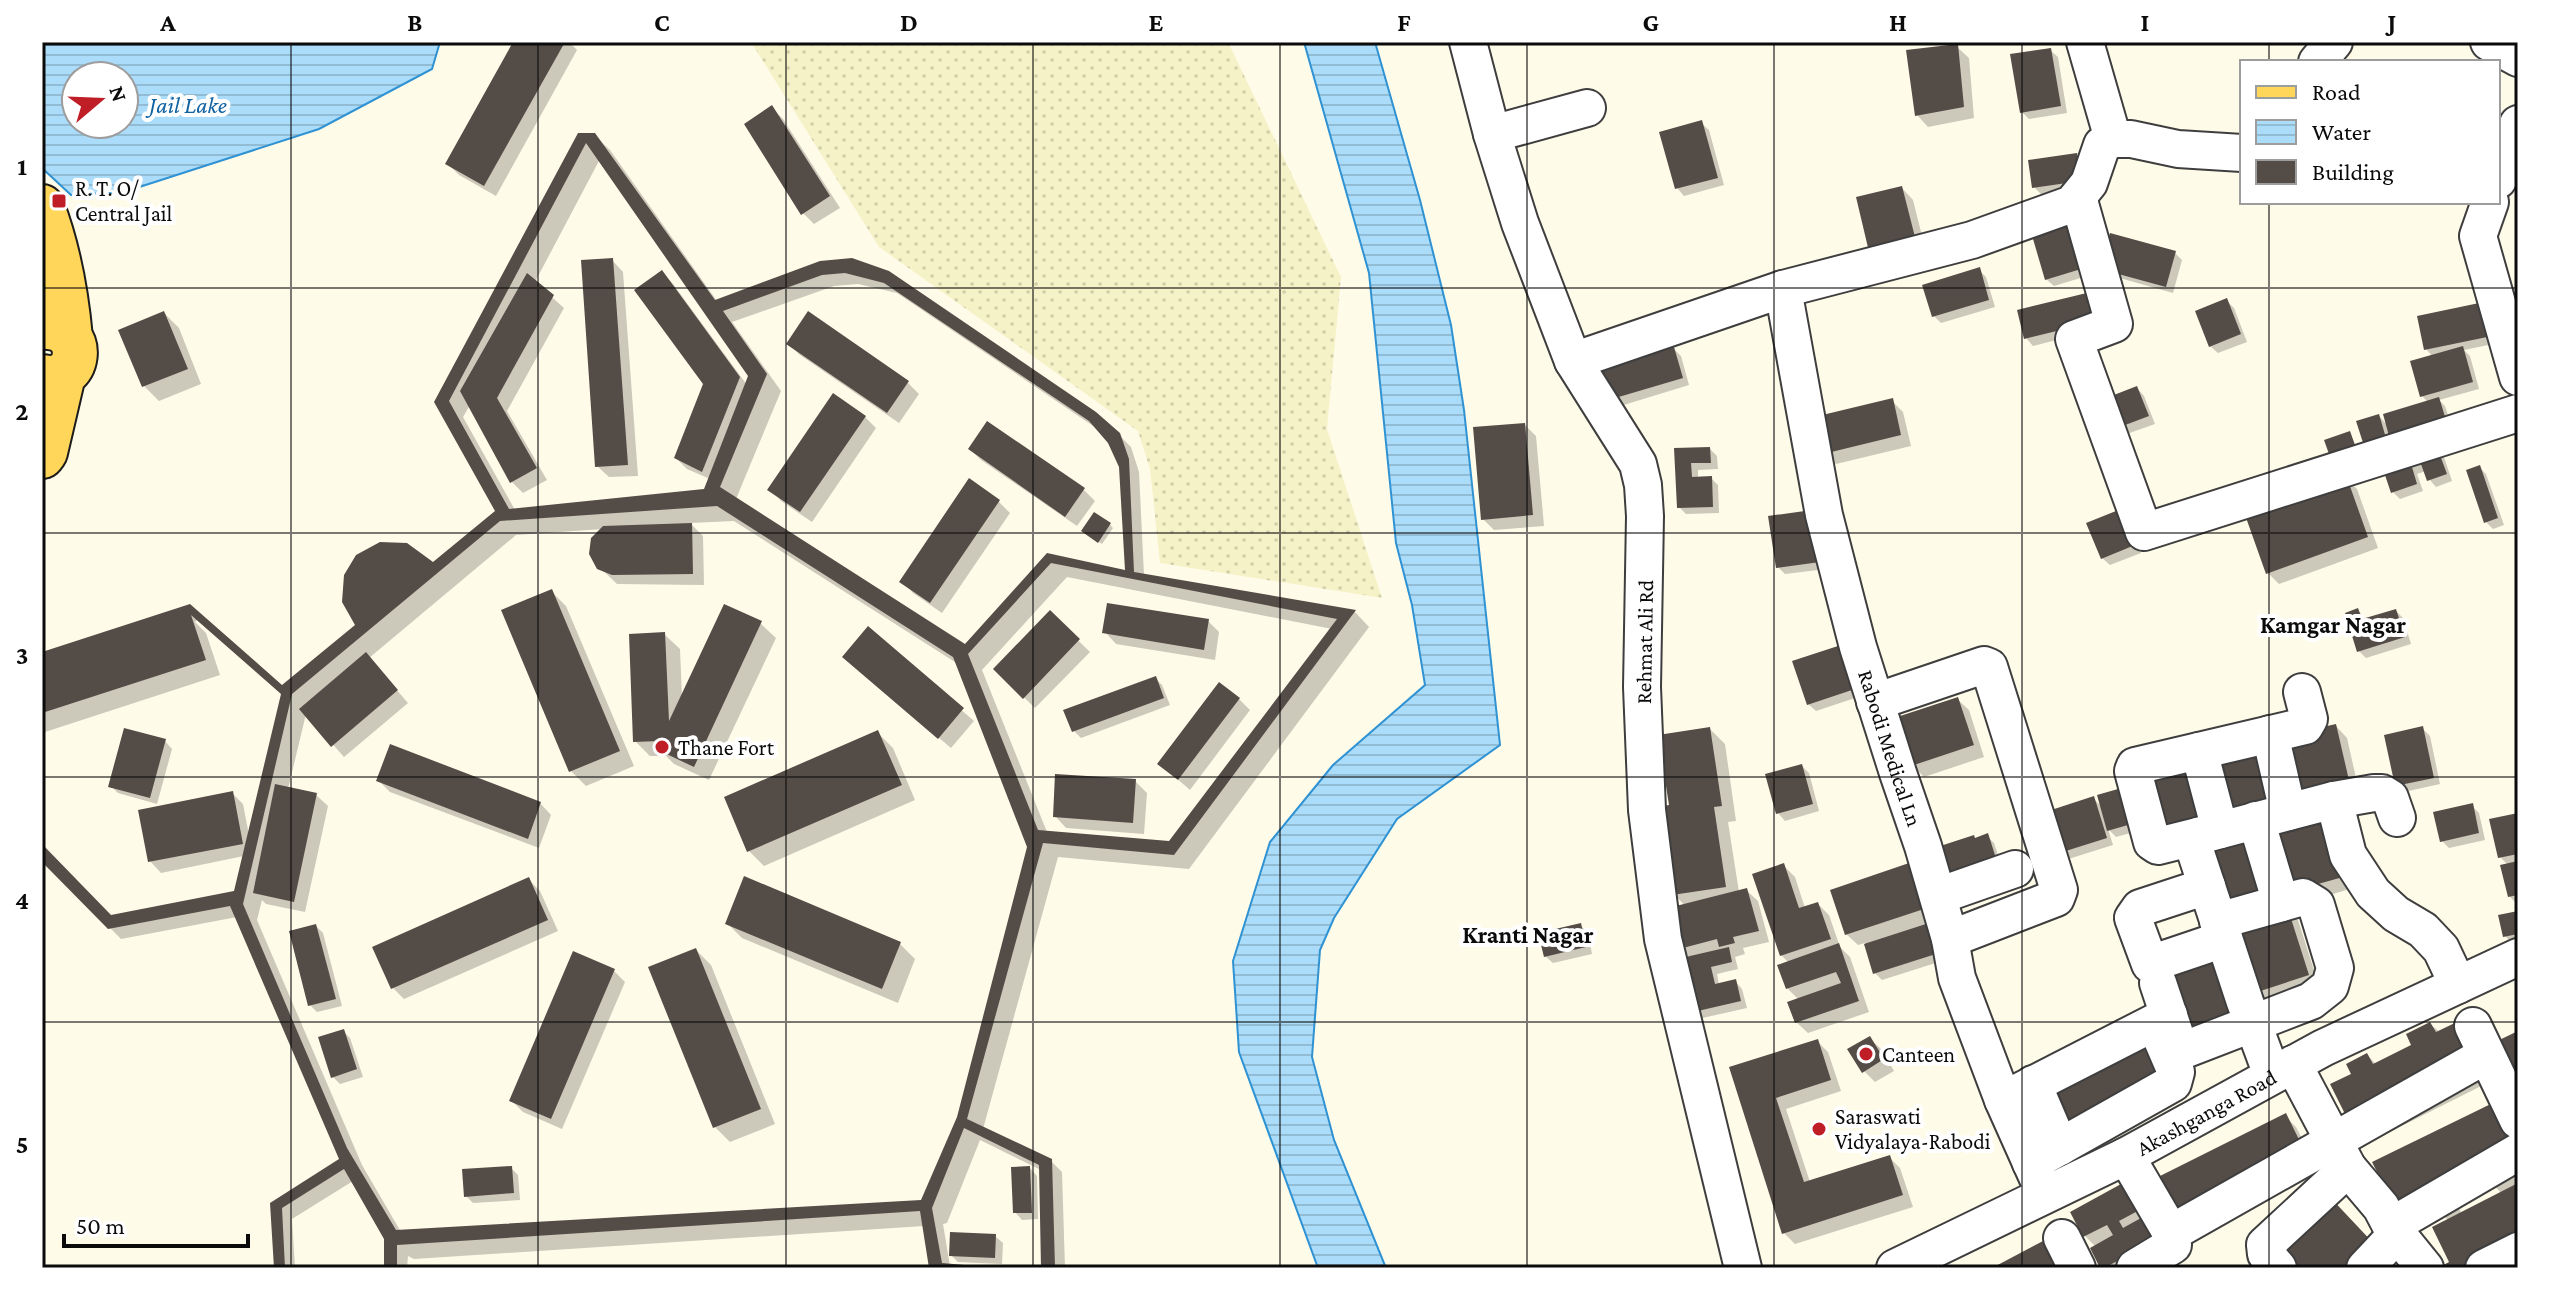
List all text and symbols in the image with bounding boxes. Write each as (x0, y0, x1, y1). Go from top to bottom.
text: A (159, 8, 176, 37)
text: B (407, 8, 423, 37)
text: C (654, 8, 670, 37)
text: D (900, 8, 918, 37)
text: E (1149, 8, 1164, 37)
text: F (1397, 8, 1411, 37)
text: G (1643, 8, 1659, 37)
text: H (1889, 8, 1907, 37)
text: I (2141, 8, 2149, 37)
text: J (2385, 8, 2396, 37)
north arrow (60, 60, 140, 140)
legend (2240, 60, 2500, 204)
text: Road (2312, 78, 2361, 105)
text: N (104, 82, 133, 105)
water label: Jail Lake (145, 91, 227, 118)
text: Water (2312, 118, 2371, 145)
text: 1 (17, 152, 27, 181)
text: Building (2312, 158, 2394, 185)
place label: R. T. O/ Central Jail (75, 176, 173, 226)
marker: R. T. O/ Central Jail (50, 192, 68, 210)
text: 2 (15, 397, 29, 426)
street label: Rehmat Ali Rd (1631, 579, 1658, 704)
district label: Kamgar Nagar (2260, 611, 2406, 638)
text: 3 (16, 641, 28, 670)
street label: Rabodi Medical Ln (1853, 667, 1927, 830)
place label: Thane Fort (678, 735, 775, 760)
marker: Thane Fort (653, 738, 671, 756)
text: 4 (15, 886, 29, 915)
district label: Kranti Nagar (1462, 921, 1594, 948)
place label: Canteen (1882, 1042, 1955, 1067)
marker: Canteen (1857, 1045, 1875, 1063)
street label: Akashganga Road (2132, 1064, 2281, 1161)
place label: Saraswati Vidyalaya-Rabodi (1835, 1104, 1991, 1154)
marker: Saraswati Vidyalaya-Rabodi (1810, 1120, 1828, 1138)
text: 5 (16, 1130, 28, 1159)
scale bar (64, 1198, 248, 1248)
text: 50 m (76, 1212, 125, 1239)

